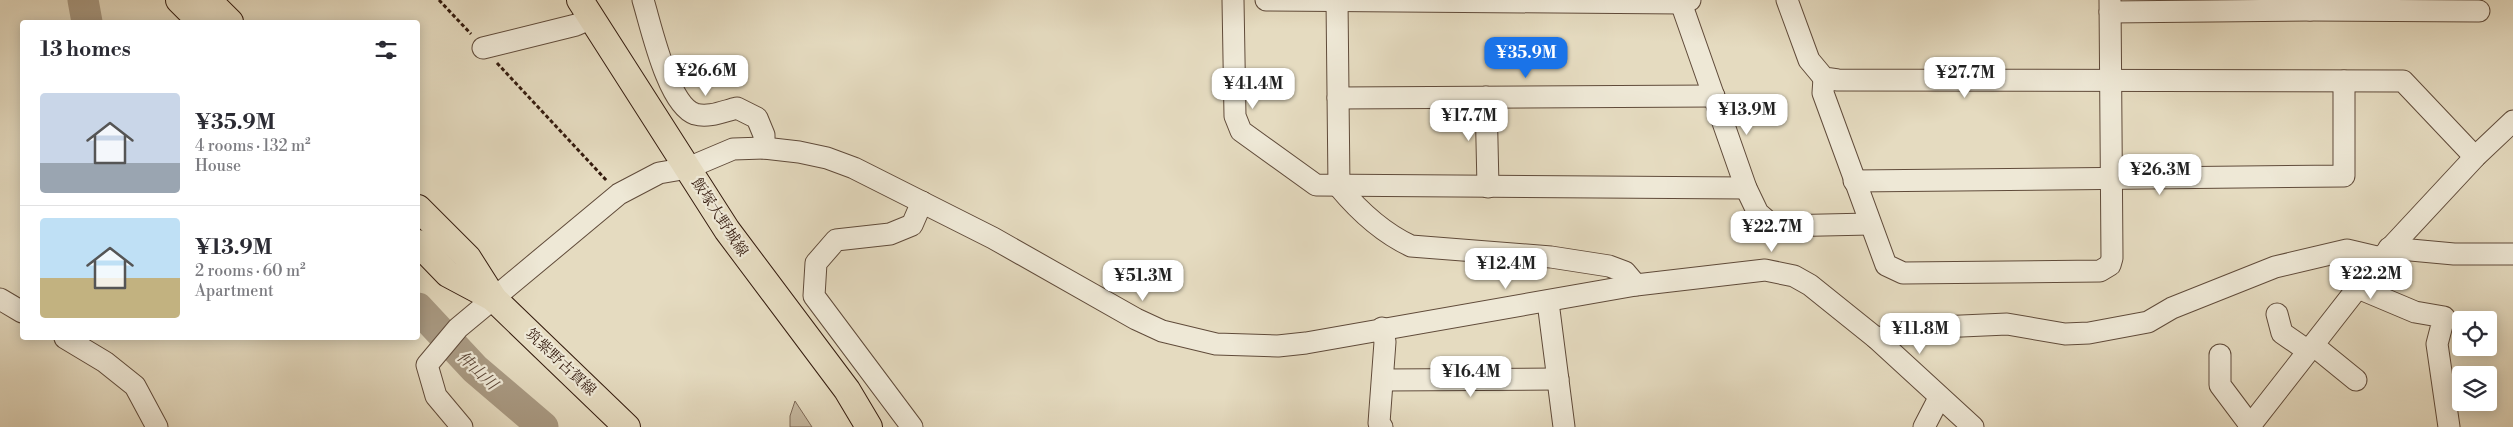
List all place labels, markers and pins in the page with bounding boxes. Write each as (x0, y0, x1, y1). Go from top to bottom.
pin: ¥35.9M (1485, 36, 1567, 79)
pin: ¥26.6M (665, 54, 747, 97)
pin: ¥27.7M (1924, 56, 2006, 99)
pin: ¥41.4M (1212, 68, 1294, 110)
pin: ¥13.9M (1706, 94, 1788, 136)
pin: ¥17.7M (1428, 100, 1510, 142)
pin: ¥26.3M (2119, 154, 2201, 196)
pin: ¥22.7M (1731, 210, 1813, 253)
pin: ¥12.4M (1465, 248, 1547, 290)
pin: ¥22.2M (2330, 258, 2412, 300)
pin: ¥51.3M (1102, 260, 1184, 302)
pin: ¥11.8M (1879, 312, 1961, 355)
pin: ¥16.4M (1430, 356, 1512, 398)

